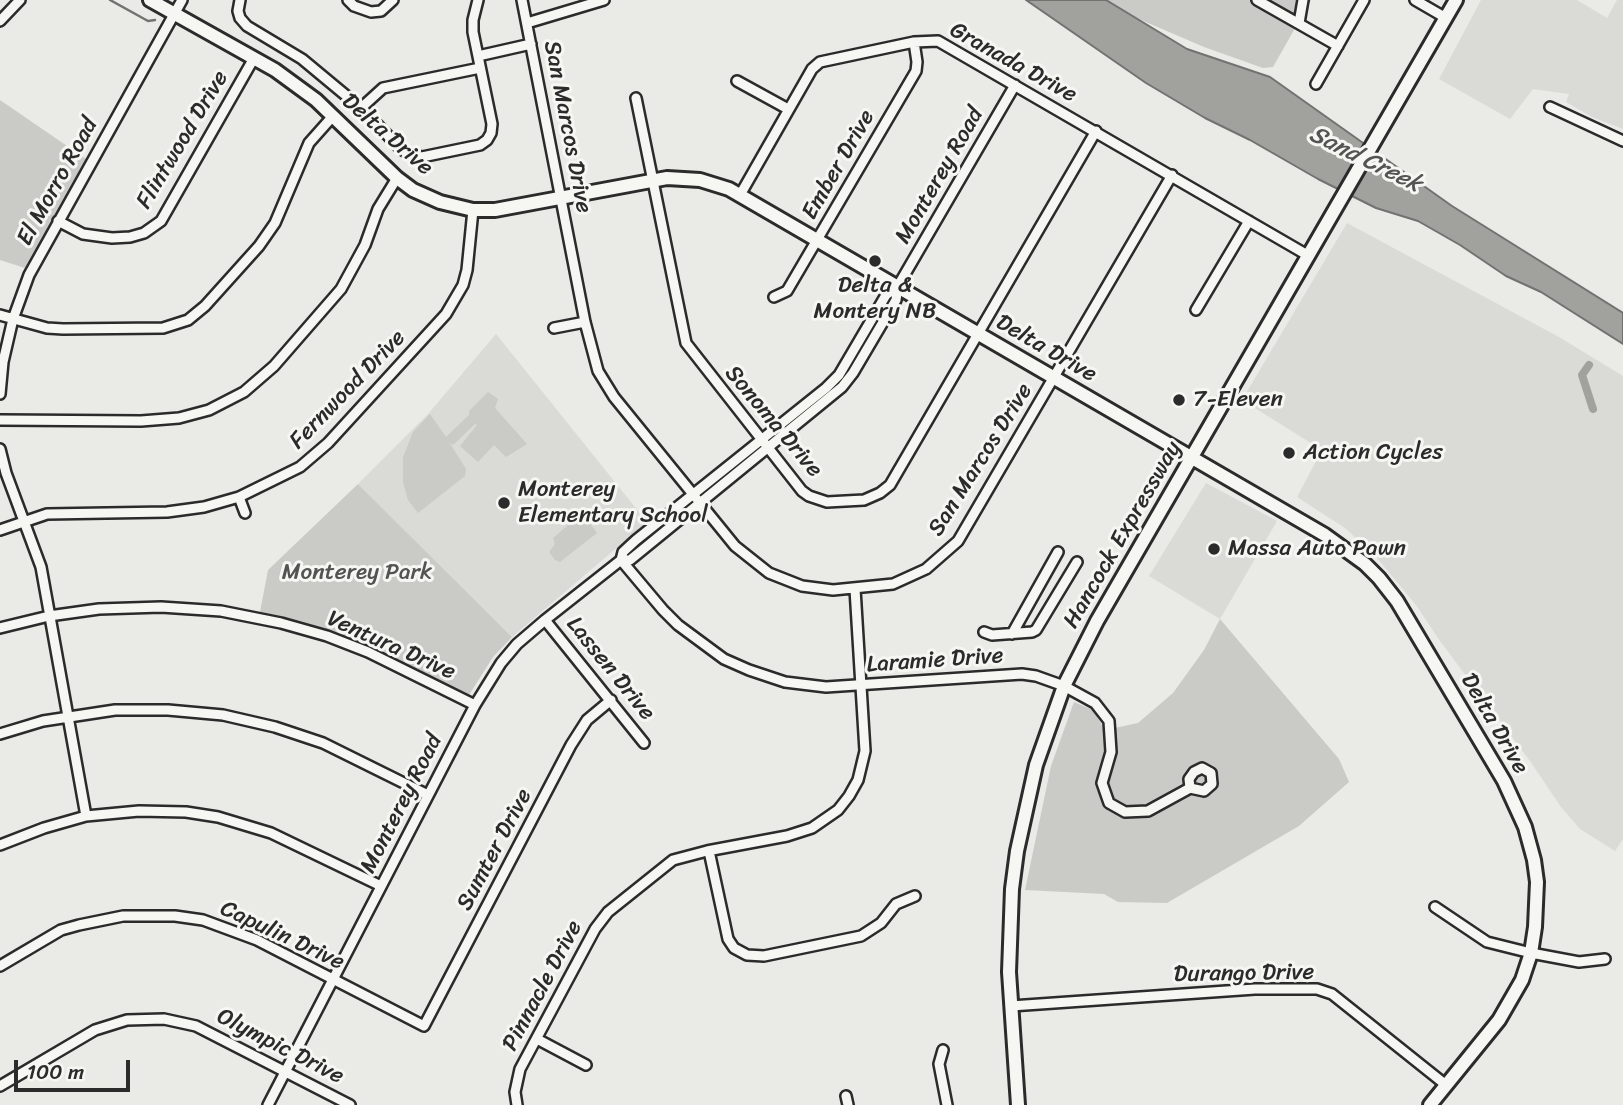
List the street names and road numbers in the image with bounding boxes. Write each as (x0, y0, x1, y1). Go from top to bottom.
street label: Granada Drive (945, 17, 1081, 109)
street label: San Marcos Drive (537, 39, 597, 215)
street label: Flintwood Drive (131, 66, 235, 214)
street label: Delta Drive (336, 88, 438, 182)
street label: Monterey Road (890, 103, 990, 249)
street label: Ember Drive (797, 105, 881, 225)
street label: El Morro Road (12, 113, 104, 251)
street label: Delta Drive (991, 309, 1101, 389)
street label: Fernwood Drive (284, 325, 412, 455)
street label: Sonoma Drive (718, 360, 828, 484)
street label: San Marcos Drive (923, 379, 1039, 541)
street label: Hancock Expressway (1058, 437, 1188, 633)
street label: Ventura Drive (323, 605, 459, 687)
street label: Lassen Drive (560, 611, 660, 727)
street label: Laramie Drive (866, 642, 1004, 680)
street label: Delta Drive (1454, 669, 1534, 779)
street label: Monterey Road (355, 730, 449, 878)
street label: Sumter Drive (451, 784, 539, 916)
street label: Capulin Drive (216, 895, 348, 977)
street label: Pinnacle Drive (497, 916, 589, 1056)
street label: Durango Drive (1174, 959, 1314, 989)
street label: Olympic Drive (212, 1003, 348, 1091)

